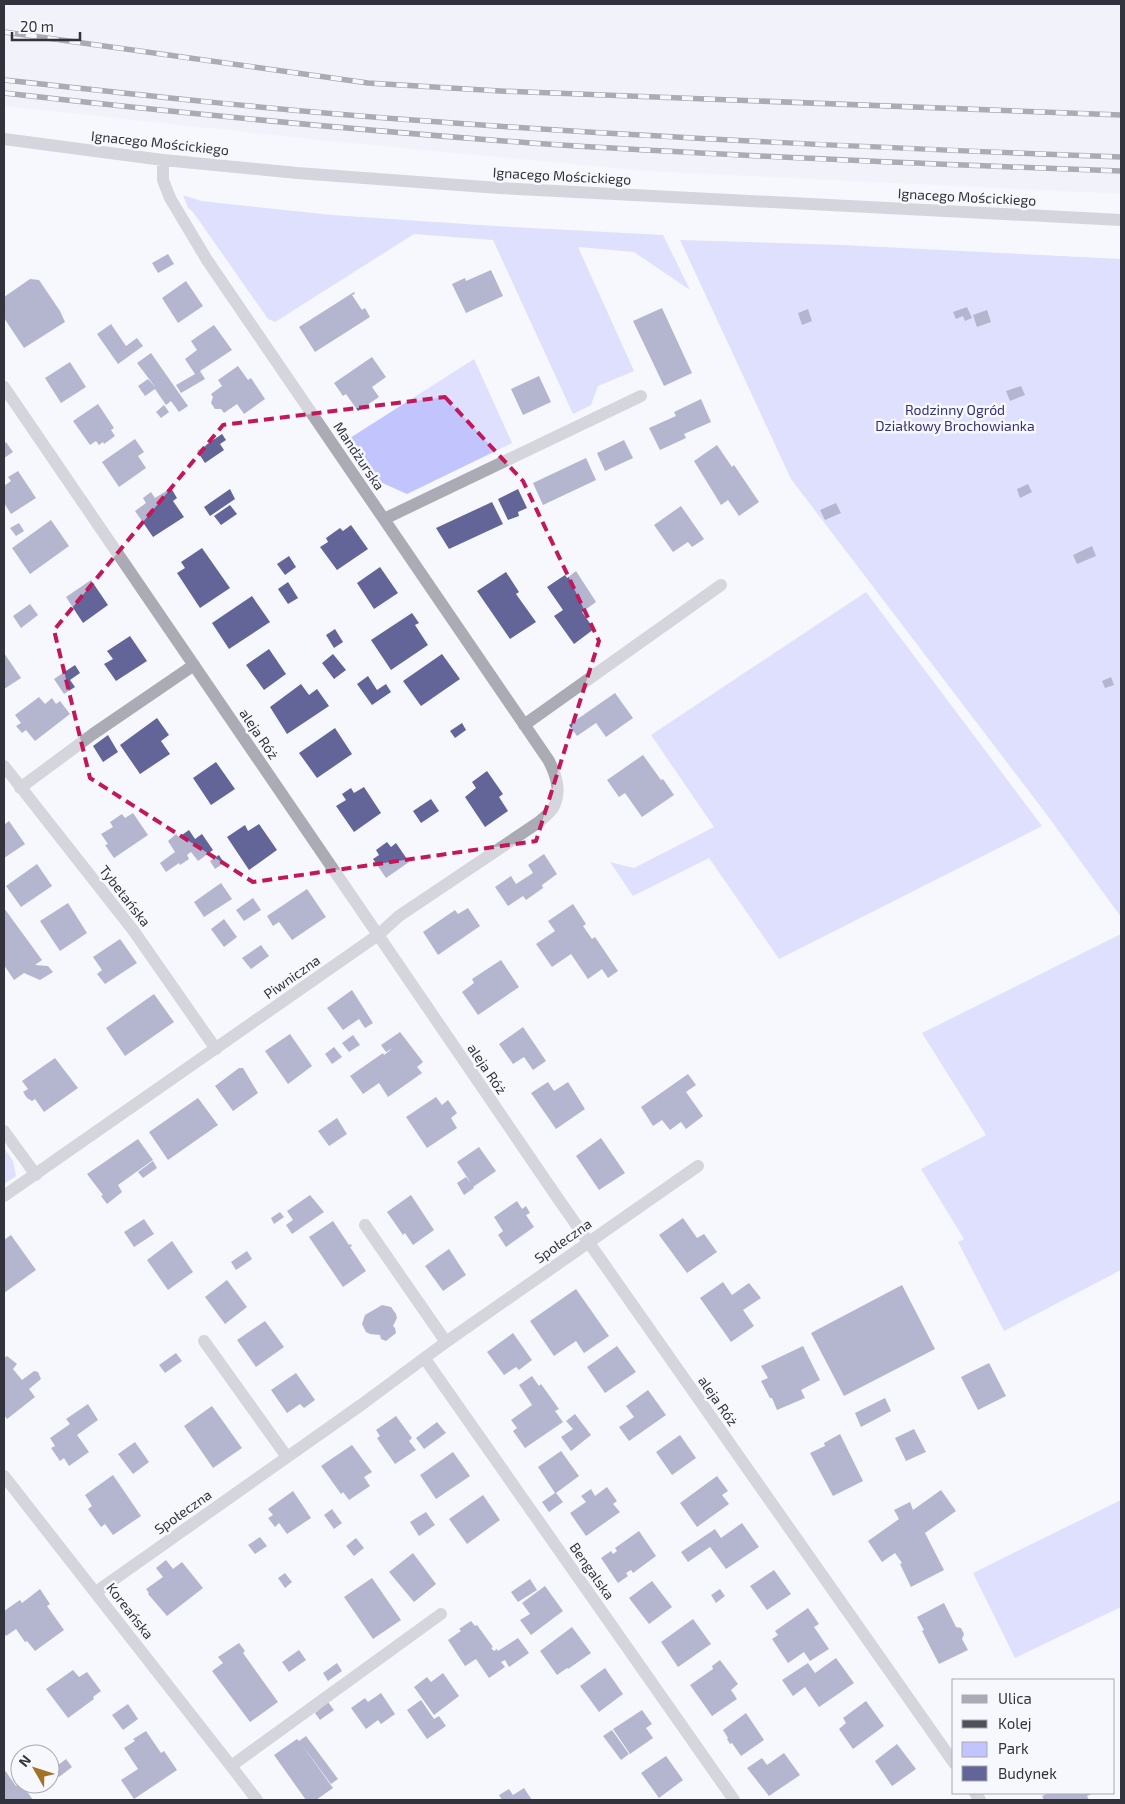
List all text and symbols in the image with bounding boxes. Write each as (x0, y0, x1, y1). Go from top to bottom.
scale bar (12, 10, 80, 42)
text: 20 m (20, 17, 54, 35)
street label: Ignacego Mościckiego (90, 127, 230, 158)
street label: Ignacego Mościckiego (492, 163, 632, 188)
street label: Ignacego Mościckiego (897, 184, 1037, 209)
park label: Rodzinny Ogród Działkowy Brochowianka (875, 401, 1035, 434)
street label: Mandżurska (330, 418, 388, 493)
street label: aleja Róż (236, 705, 282, 762)
street label: Tybetańska (96, 862, 155, 930)
street label: Piwniczna (260, 951, 323, 1002)
street label: aleja Róż (464, 1040, 510, 1097)
street label: Społeczna (531, 1215, 595, 1266)
street label: aleja Róż (695, 1372, 742, 1429)
street label: Społeczna (151, 1486, 215, 1537)
street label: Bengalska (567, 1539, 618, 1603)
street label: Koreańska (103, 1579, 158, 1642)
legend (952, 1679, 1115, 1794)
text: Ulica (998, 1689, 1032, 1707)
text: Kolej (998, 1714, 1031, 1733)
text: Park (998, 1739, 1029, 1757)
north arrow (10, 1744, 60, 1794)
text: N (15, 1751, 34, 1770)
text: Budynek (998, 1764, 1057, 1782)

